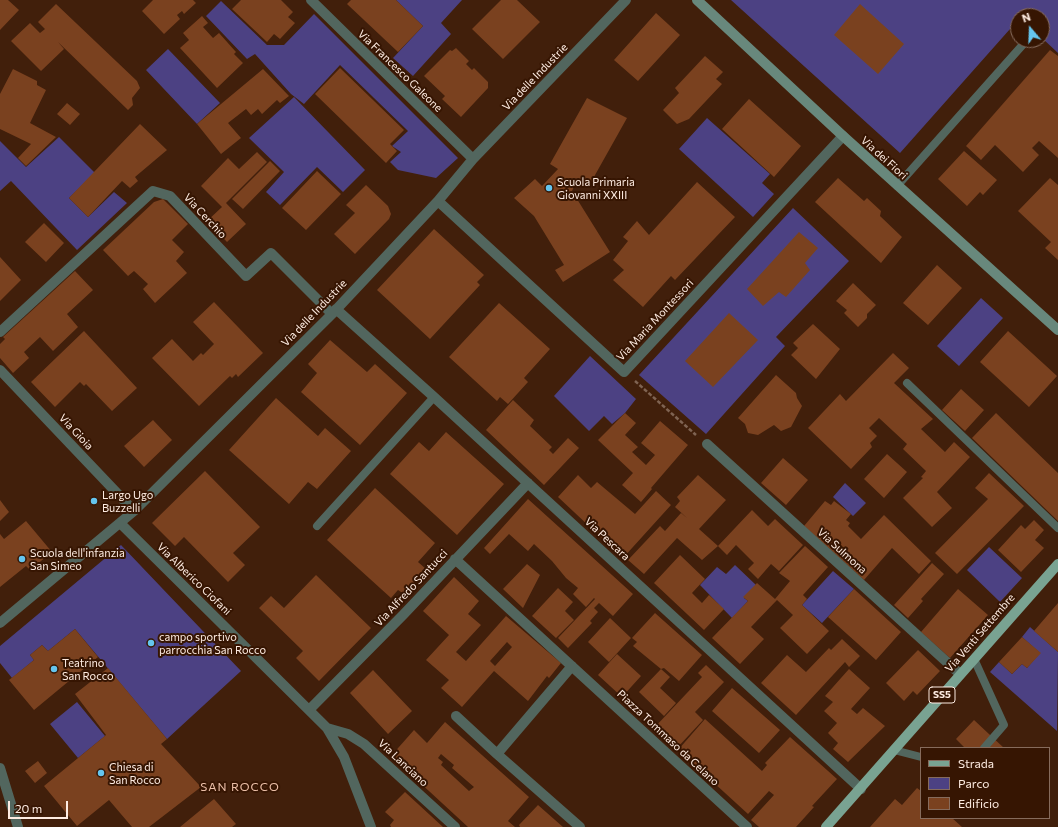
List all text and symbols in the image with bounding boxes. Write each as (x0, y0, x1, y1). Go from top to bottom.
north arrow (1010, 8, 1050, 48)
text: N (1020, 10, 1032, 25)
street label: Via Francesco Galeone (355, 27, 445, 115)
street label: Via delle Industrie (500, 41, 570, 113)
street label: Via dei Fiori (858, 134, 910, 182)
place label: Scuola Primaria Giovanni XXIII (557, 175, 635, 201)
marker: Scuola Primaria Giovanni XXIII (544, 183, 554, 193)
street label: Via Cerchio (181, 191, 229, 241)
street label: Via Maria Montessori (614, 276, 696, 364)
street label: Via delle Industrie (279, 277, 349, 349)
street label: Via Gioia (56, 411, 96, 453)
place label: Largo Ugo Buzzelli (102, 488, 153, 514)
marker: Largo Ugo Buzzelli (89, 496, 99, 506)
street label: Via Pescara (582, 515, 632, 563)
street label: Via Sulmona (815, 525, 869, 577)
street label: Via Alberico Ciofani (154, 540, 234, 618)
place label: Scuola dell'infanzia San Simeo (30, 546, 125, 572)
street label: Via Alfredo Santucci (372, 547, 450, 629)
marker: Scuola dell'infanzia San Simeo (17, 554, 27, 564)
street label: Via Venti Settembre (942, 591, 1018, 675)
place label: campo sportivo parrocchia San Rocco (159, 630, 266, 656)
marker: campo sportivo parrocchia San Rocco (146, 638, 156, 648)
place label: Teatrino San Rocco (62, 656, 114, 682)
marker: Teatrino San Rocco (49, 664, 59, 674)
street label: Piazza Tommaso da Celano (614, 687, 722, 789)
road number: SS5 (929, 687, 955, 703)
street label: Via Lanciano (375, 737, 431, 789)
legend (920, 747, 1050, 819)
text: Strada (958, 756, 994, 770)
place label: Chiesa di San Rocco (109, 760, 161, 786)
marker: Chiesa di San Rocco (96, 768, 106, 778)
text: Parco (958, 776, 990, 790)
district label: SAN ROCCO (200, 780, 280, 794)
scale bar (10, 793, 70, 819)
text: Edificio (958, 796, 999, 810)
text: 20 m (15, 801, 42, 815)

